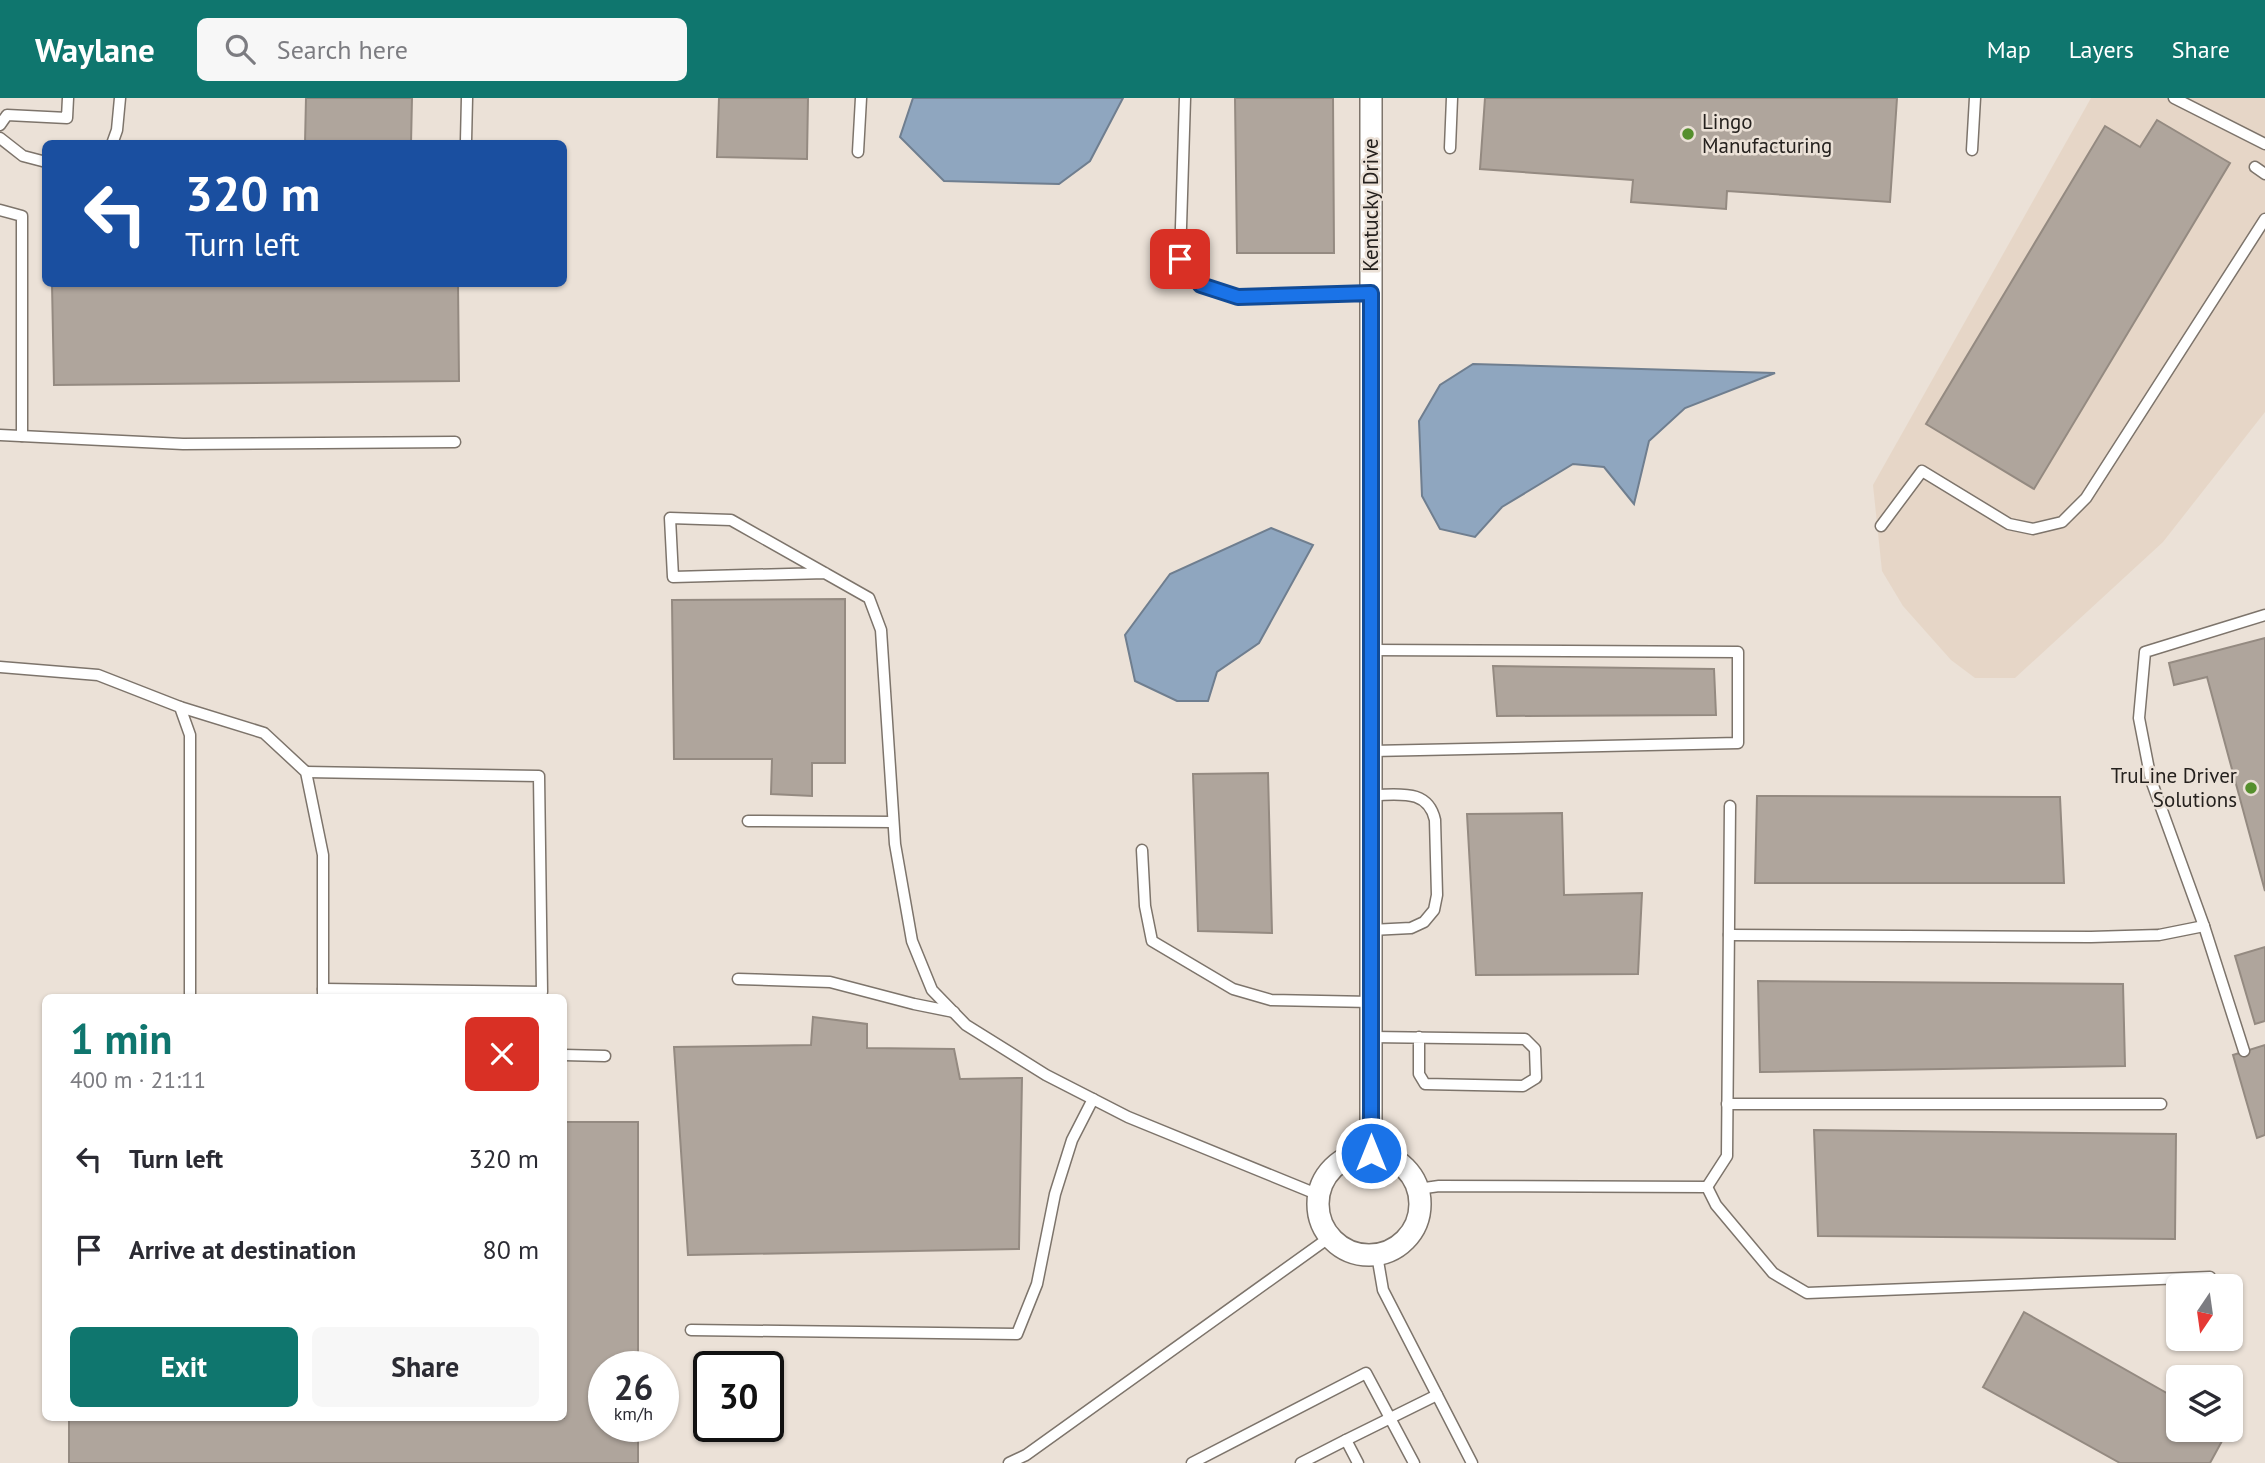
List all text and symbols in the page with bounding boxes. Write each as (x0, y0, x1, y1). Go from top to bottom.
search box (197, 18, 687, 81)
text: Waylane (35, 28, 155, 71)
icon: search (221, 30, 259, 68)
text: Search here (277, 33, 408, 66)
text: Map (1987, 34, 2031, 65)
text: Layers (2069, 34, 2134, 65)
text: Share (2172, 34, 2230, 65)
place label: Lingo Manufacturing (1702, 108, 1832, 159)
marker: Lingo Manufacturing (1680, 126, 1696, 142)
street label: Kentucky Drive (1357, 138, 1384, 272)
text: 320 m (185, 161, 320, 225)
icon: left (70, 168, 161, 259)
text: Turn left (185, 223, 300, 265)
pin (1150, 229, 1210, 289)
icon: arrive (1161, 240, 1199, 278)
place label: TruLine Driver Solutions (2111, 762, 2237, 813)
marker: TruLine Driver Solutions (2243, 780, 2259, 796)
text: 1 min (70, 1011, 172, 1066)
button: close (465, 1017, 539, 1091)
text: 400 m · 21:11 (70, 1065, 206, 1094)
position arrow (1334, 1116, 1408, 1190)
icon: left (70, 1140, 108, 1178)
text: Turn left (129, 1142, 223, 1175)
text: 320 m (468, 1142, 539, 1175)
icon: arrive (70, 1231, 108, 1269)
text: Arrive at destination (129, 1233, 356, 1266)
text: 80 m (483, 1233, 539, 1266)
north arrow (2166, 1274, 2244, 1351)
map controls (2166, 1274, 2243, 1442)
button: Exit (70, 1327, 298, 1407)
button: Share (312, 1327, 539, 1407)
speed limit sign: 30 (693, 1351, 784, 1442)
text: 26 (614, 1364, 653, 1410)
button: layers (2166, 1365, 2243, 1442)
text: km/h (614, 1402, 653, 1425)

